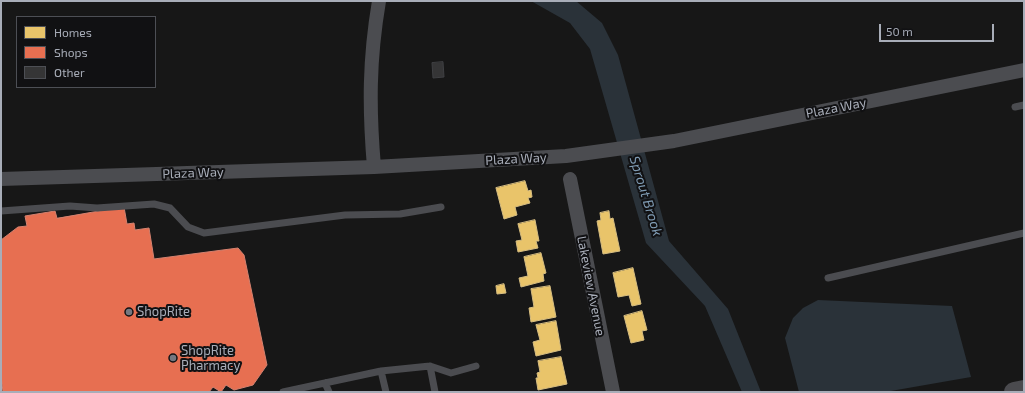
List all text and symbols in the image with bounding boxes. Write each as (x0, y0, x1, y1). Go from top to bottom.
legend (16, 16, 156, 88)
scale bar (881, 16, 996, 42)
text: 50 m (886, 24, 913, 38)
text: Homes (54, 25, 92, 39)
text: Shops (54, 45, 88, 59)
text: Other (54, 65, 85, 79)
street label: Plaza Way (804, 94, 868, 122)
street label: Plaza Way (485, 150, 547, 168)
water label: Sprout Brook (626, 154, 666, 238)
street label: Plaza Way (162, 164, 224, 182)
street label: Lakeview Avenue (574, 235, 608, 337)
place label: ShopRite (137, 304, 190, 320)
marker: ShopRite (124, 307, 134, 317)
place label: ShopRite Pharmacy (181, 343, 240, 374)
marker: ShopRite Pharmacy (168, 353, 178, 363)

